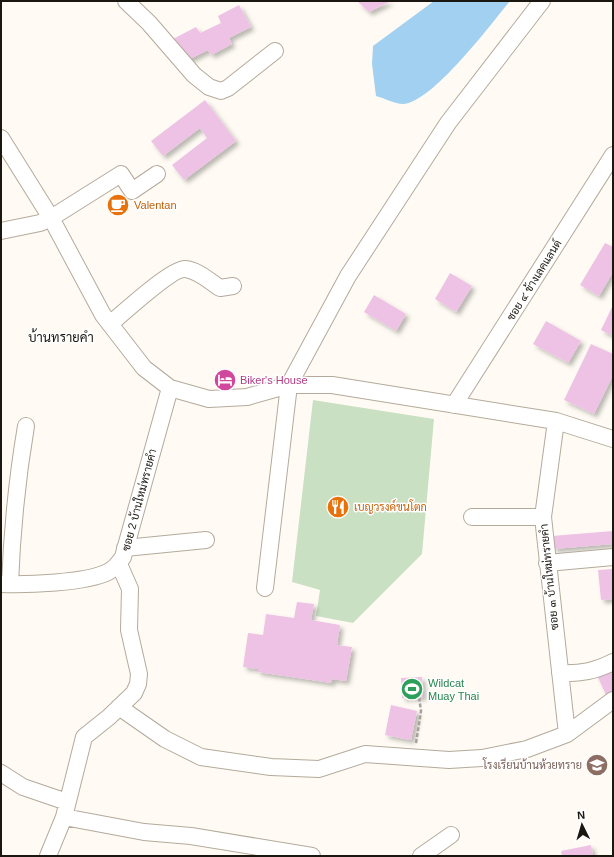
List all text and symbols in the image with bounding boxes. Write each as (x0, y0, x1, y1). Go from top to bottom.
cafe icon: Valentan (105, 192, 131, 218)
place label: Valentan (134, 199, 177, 211)
street label: ซอย ๔ ข้างเลคแลนด์ (503, 236, 564, 322)
district label: บ้านทรายคำ (28, 328, 94, 345)
hotel icon: Biker's House (212, 367, 238, 393)
place label: Biker's House (240, 374, 308, 386)
street label: ซอย 2 บ้านใหม่ทรายคำ (118, 447, 158, 552)
restaurant icon: เบญวรงค์ขนโตก (325, 494, 351, 520)
place label: เบญวรงค์ขนโตก (354, 499, 427, 514)
street label: ซอย ๓ บ้านใหม่ทรายคำ (535, 523, 561, 631)
sports icon: Wildcat Muay Thai (399, 676, 425, 702)
place label: Wildcat Muay Thai (428, 677, 479, 702)
school or university icon: โรงเรียนบ้านห้วยทราย (584, 752, 610, 778)
place label: โรงเรียนบ้านห้วยทราย (482, 757, 582, 771)
north arrow (562, 805, 602, 845)
text: N (577, 809, 586, 821)

